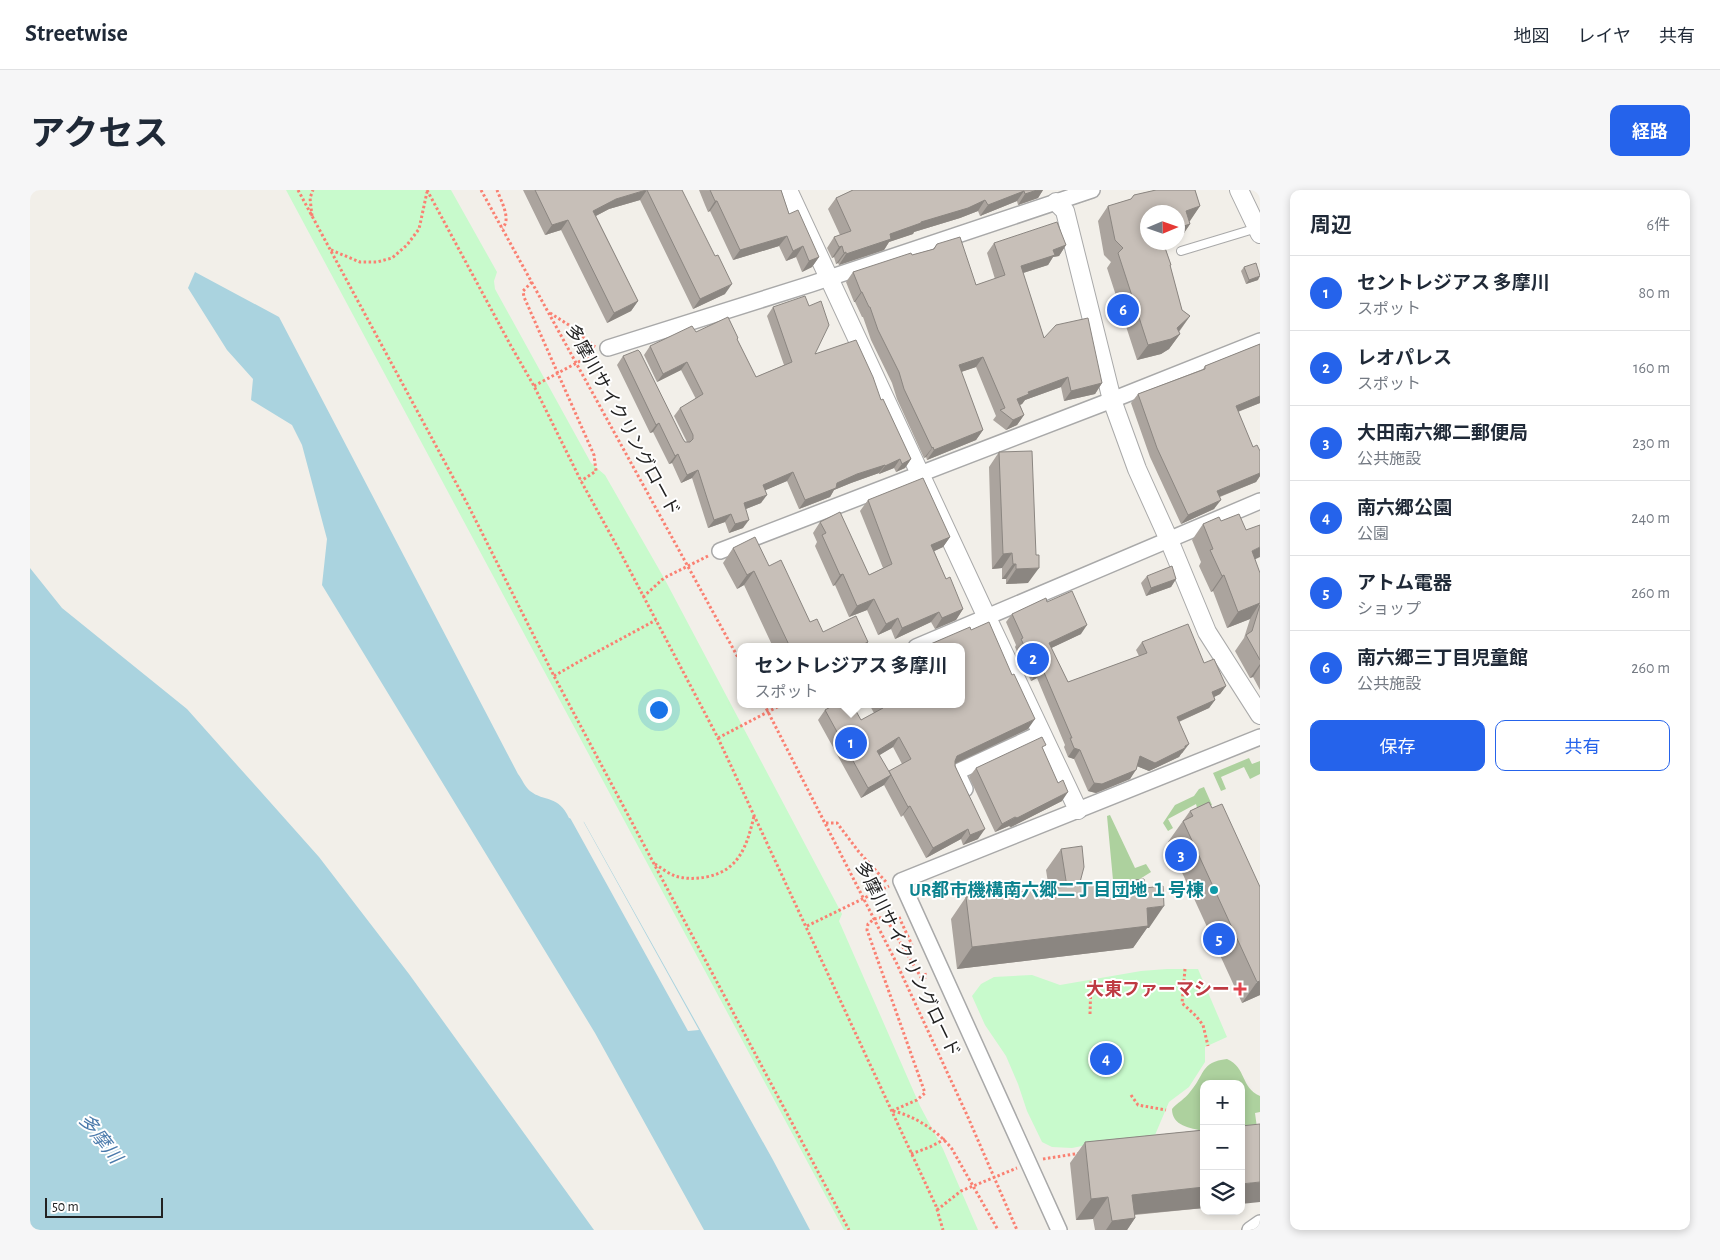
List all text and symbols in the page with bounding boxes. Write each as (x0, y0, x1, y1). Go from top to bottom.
text: Streetwise (25, 22, 128, 46)
text: 地図 (1514, 28, 1550, 46)
text: レイヤ (1578, 28, 1631, 46)
text: 共有 (1659, 28, 1695, 46)
button: 経路 (1610, 105, 1690, 156)
text: アクセス (30, 117, 168, 152)
north arrow (1140, 205, 1185, 250)
text: 周辺 (1310, 215, 1352, 236)
text: 6件 (1646, 217, 1670, 233)
text: セントレジアス 多摩川 (1357, 274, 1550, 293)
text: 1 (1323, 285, 1329, 301)
text: 80 m (1639, 285, 1670, 301)
pin: 6 (1107, 291, 1139, 329)
text: スポット (1357, 301, 1421, 317)
street label: 多摩川サイクリングロード (562, 321, 684, 519)
text: レオパレス (1357, 349, 1452, 368)
text: 2 (1322, 360, 1330, 376)
text: 160 m (1633, 360, 1670, 376)
text: スポット (1357, 376, 1421, 392)
text: 大田南六郷二郵便局 (1357, 424, 1528, 443)
text: 3 (1323, 435, 1329, 451)
text: 230 m (1632, 435, 1670, 451)
text: 公共施設 (1357, 451, 1421, 467)
text: 南六郷公園 (1357, 499, 1452, 518)
text: 4 (1322, 510, 1330, 526)
text: 240 m (1631, 510, 1670, 526)
text: 公園 (1357, 526, 1389, 542)
text: アトム電器 (1357, 574, 1452, 593)
text: 5 (1323, 585, 1329, 601)
text: 260 m (1631, 585, 1670, 601)
text: ショップ (1357, 601, 1421, 617)
pin: 2 (1017, 640, 1049, 678)
popup (737, 643, 965, 708)
text: 南六郷三丁目児童館 (1357, 649, 1528, 668)
text: セントレジアス 多摩川 (755, 657, 947, 676)
text: 6 (1322, 660, 1330, 676)
text: 260 m (1631, 660, 1670, 676)
text: 公共施設 (1357, 676, 1421, 692)
text: スポット (755, 684, 819, 700)
your location (646, 697, 672, 723)
button: 保存 (1310, 720, 1485, 771)
button: 共有 (1495, 720, 1670, 771)
pin: 1 (835, 724, 867, 762)
pin: 3 (1165, 836, 1197, 874)
street label: 多摩川サイクリングロード (852, 858, 964, 1060)
place label: UR都市機構南六郷二丁目団地 １号棟 (909, 880, 1204, 900)
marker: UR都市機構南六郷二丁目団地 １号棟 (1208, 884, 1220, 896)
pin: 5 (1203, 920, 1235, 958)
place label: 大東ファーマシー (1086, 980, 1230, 999)
marker: 大東ファーマシー (1234, 983, 1246, 995)
pin: 4 (1090, 1040, 1122, 1078)
map controls (1200, 1080, 1245, 1215)
button: + (1200, 1080, 1245, 1125)
water label: 多摩川 (75, 1110, 127, 1169)
button: − (1200, 1125, 1245, 1170)
button: layers (1200, 1170, 1245, 1215)
scale bar (45, 1195, 162, 1218)
text: 50 m (52, 1200, 79, 1214)

